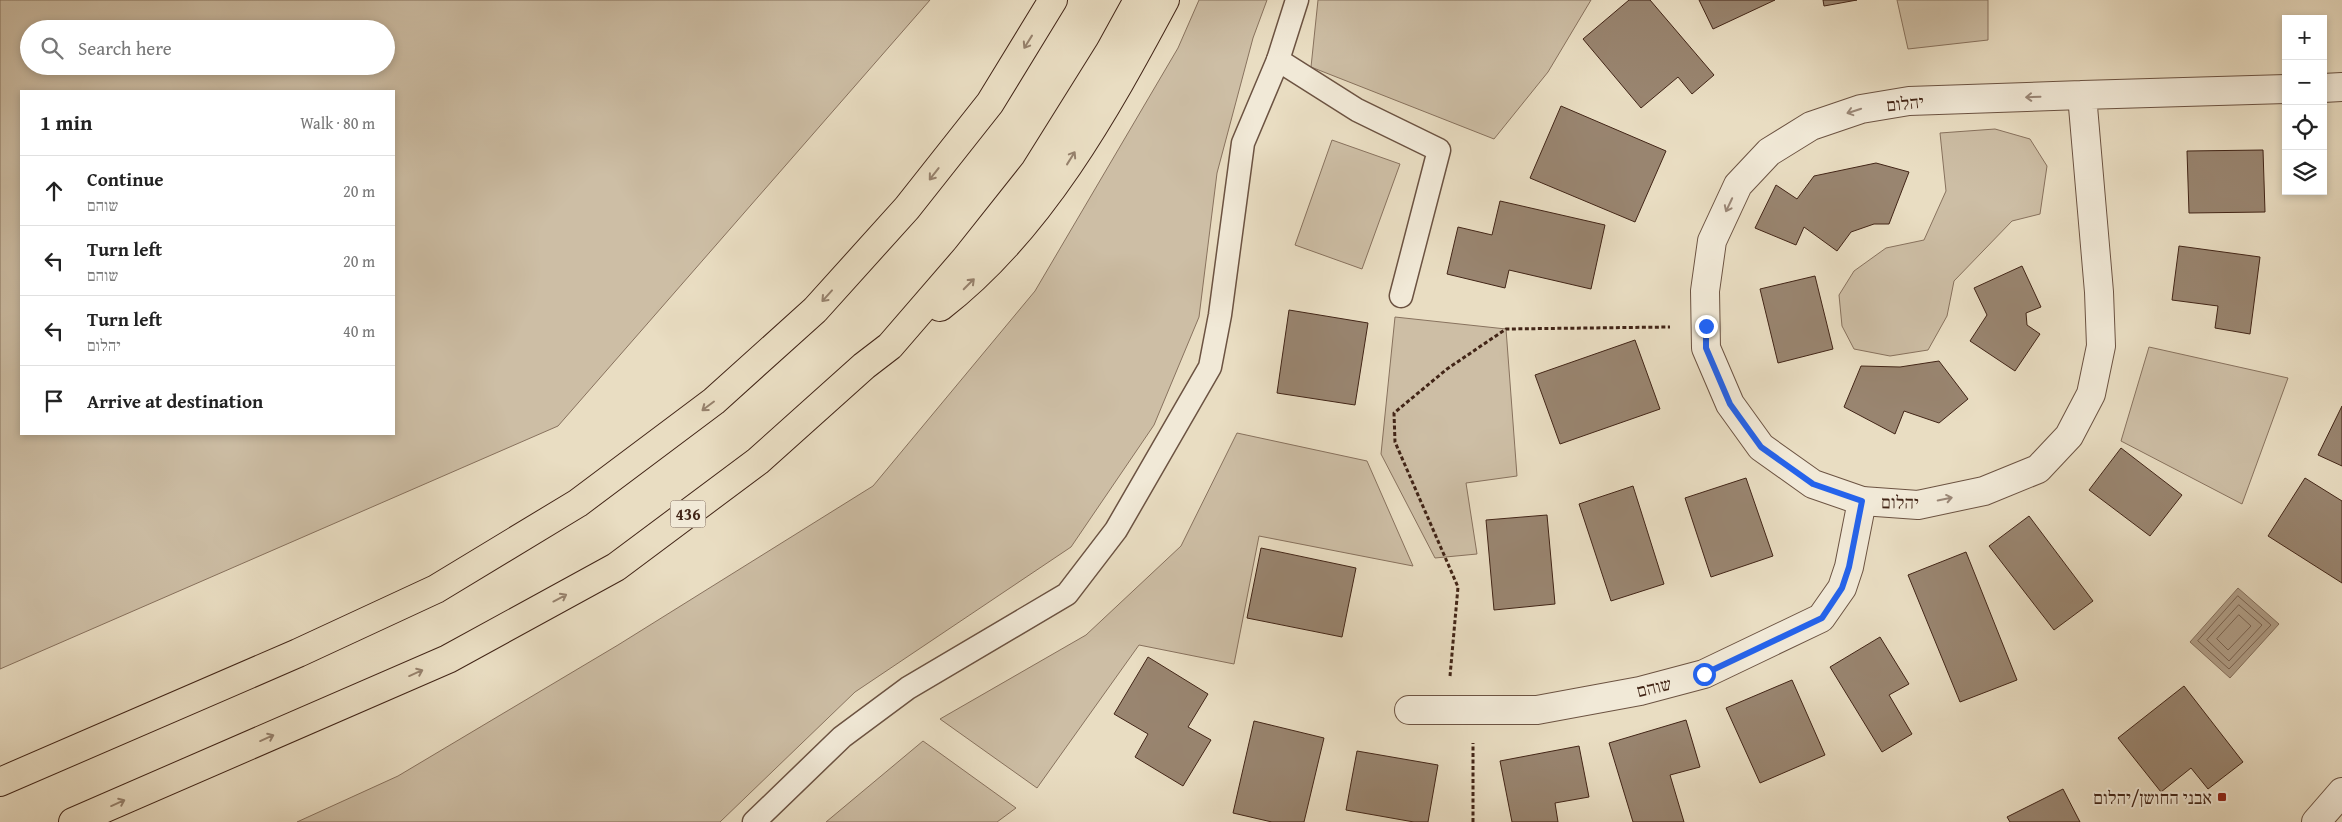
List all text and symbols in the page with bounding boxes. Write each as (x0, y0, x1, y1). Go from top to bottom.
map controls (2282, 15, 2327, 195)
button: + (2282, 15, 2327, 60)
search box (20, 20, 395, 75)
icon: search (38, 34, 66, 62)
text: Search here (78, 34, 172, 62)
one-way arrow (1022, 34, 1032, 48)
button: − (2282, 60, 2327, 105)
street label: יהלום (1885, 88, 1925, 118)
one-way arrow (2025, 92, 2041, 101)
button: locate (2282, 105, 2327, 150)
text: 1 min (40, 107, 92, 138)
one-way arrow (1847, 107, 1863, 116)
text: Walk · 80 m (300, 111, 375, 135)
button: layers (2282, 150, 2327, 195)
one-way arrow (1067, 152, 1077, 166)
text: Continue (87, 165, 164, 193)
one-way arrow (929, 167, 940, 180)
icon: ahead (40, 177, 68, 205)
text: 20 m (343, 179, 375, 203)
text: שוהם (87, 193, 118, 217)
one-way arrow (1723, 197, 1733, 212)
text: Turn left (87, 235, 162, 263)
icon: left (40, 247, 68, 275)
text: 20 m (343, 249, 375, 273)
text: שוהם (87, 263, 118, 287)
one-way arrow (963, 277, 975, 290)
one-way arrow (821, 290, 833, 302)
text: Turn left (87, 305, 162, 333)
route end (1695, 315, 1718, 338)
icon: left (40, 317, 68, 345)
text: 40 m (343, 319, 375, 343)
text: יהלום (87, 333, 121, 357)
icon: arrive (40, 387, 68, 415)
text: Arrive at destination (87, 387, 263, 415)
one-way arrow (701, 401, 715, 411)
street label: יהלום (1881, 488, 1919, 516)
one-way arrow (1936, 494, 1952, 503)
road number: 436 (670, 500, 706, 528)
one-way arrow (552, 593, 567, 602)
route start (1693, 663, 1716, 686)
one-way arrow (408, 667, 423, 677)
street label: שוהם (1634, 670, 1674, 704)
one-way arrow (259, 732, 274, 742)
place label: אבני החושן/יהלום (2093, 784, 2212, 811)
marker: אבני החושן/יהלום (2216, 791, 2228, 803)
one-way arrow (110, 797, 125, 807)

